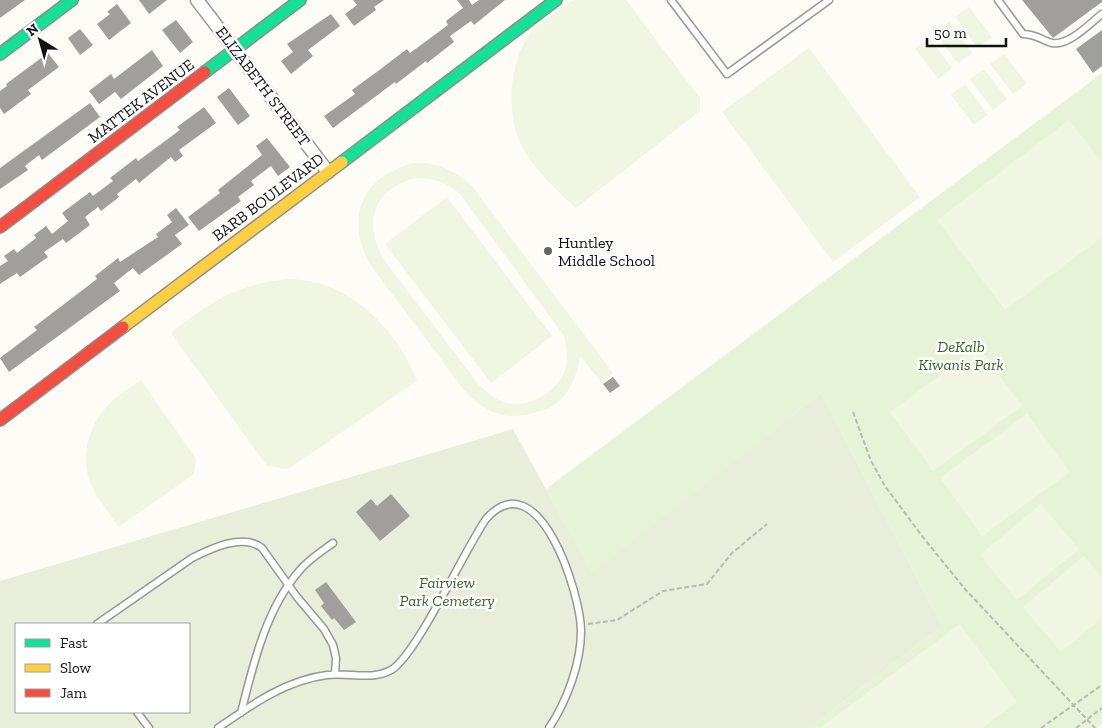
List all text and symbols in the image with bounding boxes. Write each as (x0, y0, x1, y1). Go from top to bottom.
north arrow (15, 15, 65, 65)
scale bar (927, 15, 1006, 47)
text: N (23, 20, 42, 40)
street label: ELIZABETH STREET (212, 23, 314, 150)
text: 50 m (934, 24, 967, 42)
street label: MATTEK AVENUE (84, 55, 198, 147)
street label: BARB BOULEVARD (209, 149, 327, 245)
place label: Huntley Middle School (558, 233, 655, 270)
marker: Huntley Middle School (542, 245, 554, 257)
park label: DeKalb Kiwanis Park (918, 337, 1004, 374)
park label: Fairview Park Cemetery (400, 573, 495, 610)
legend (15, 623, 190, 713)
text: Fast (60, 634, 88, 652)
text: Slow (60, 659, 92, 677)
text: Jam (60, 684, 87, 702)

